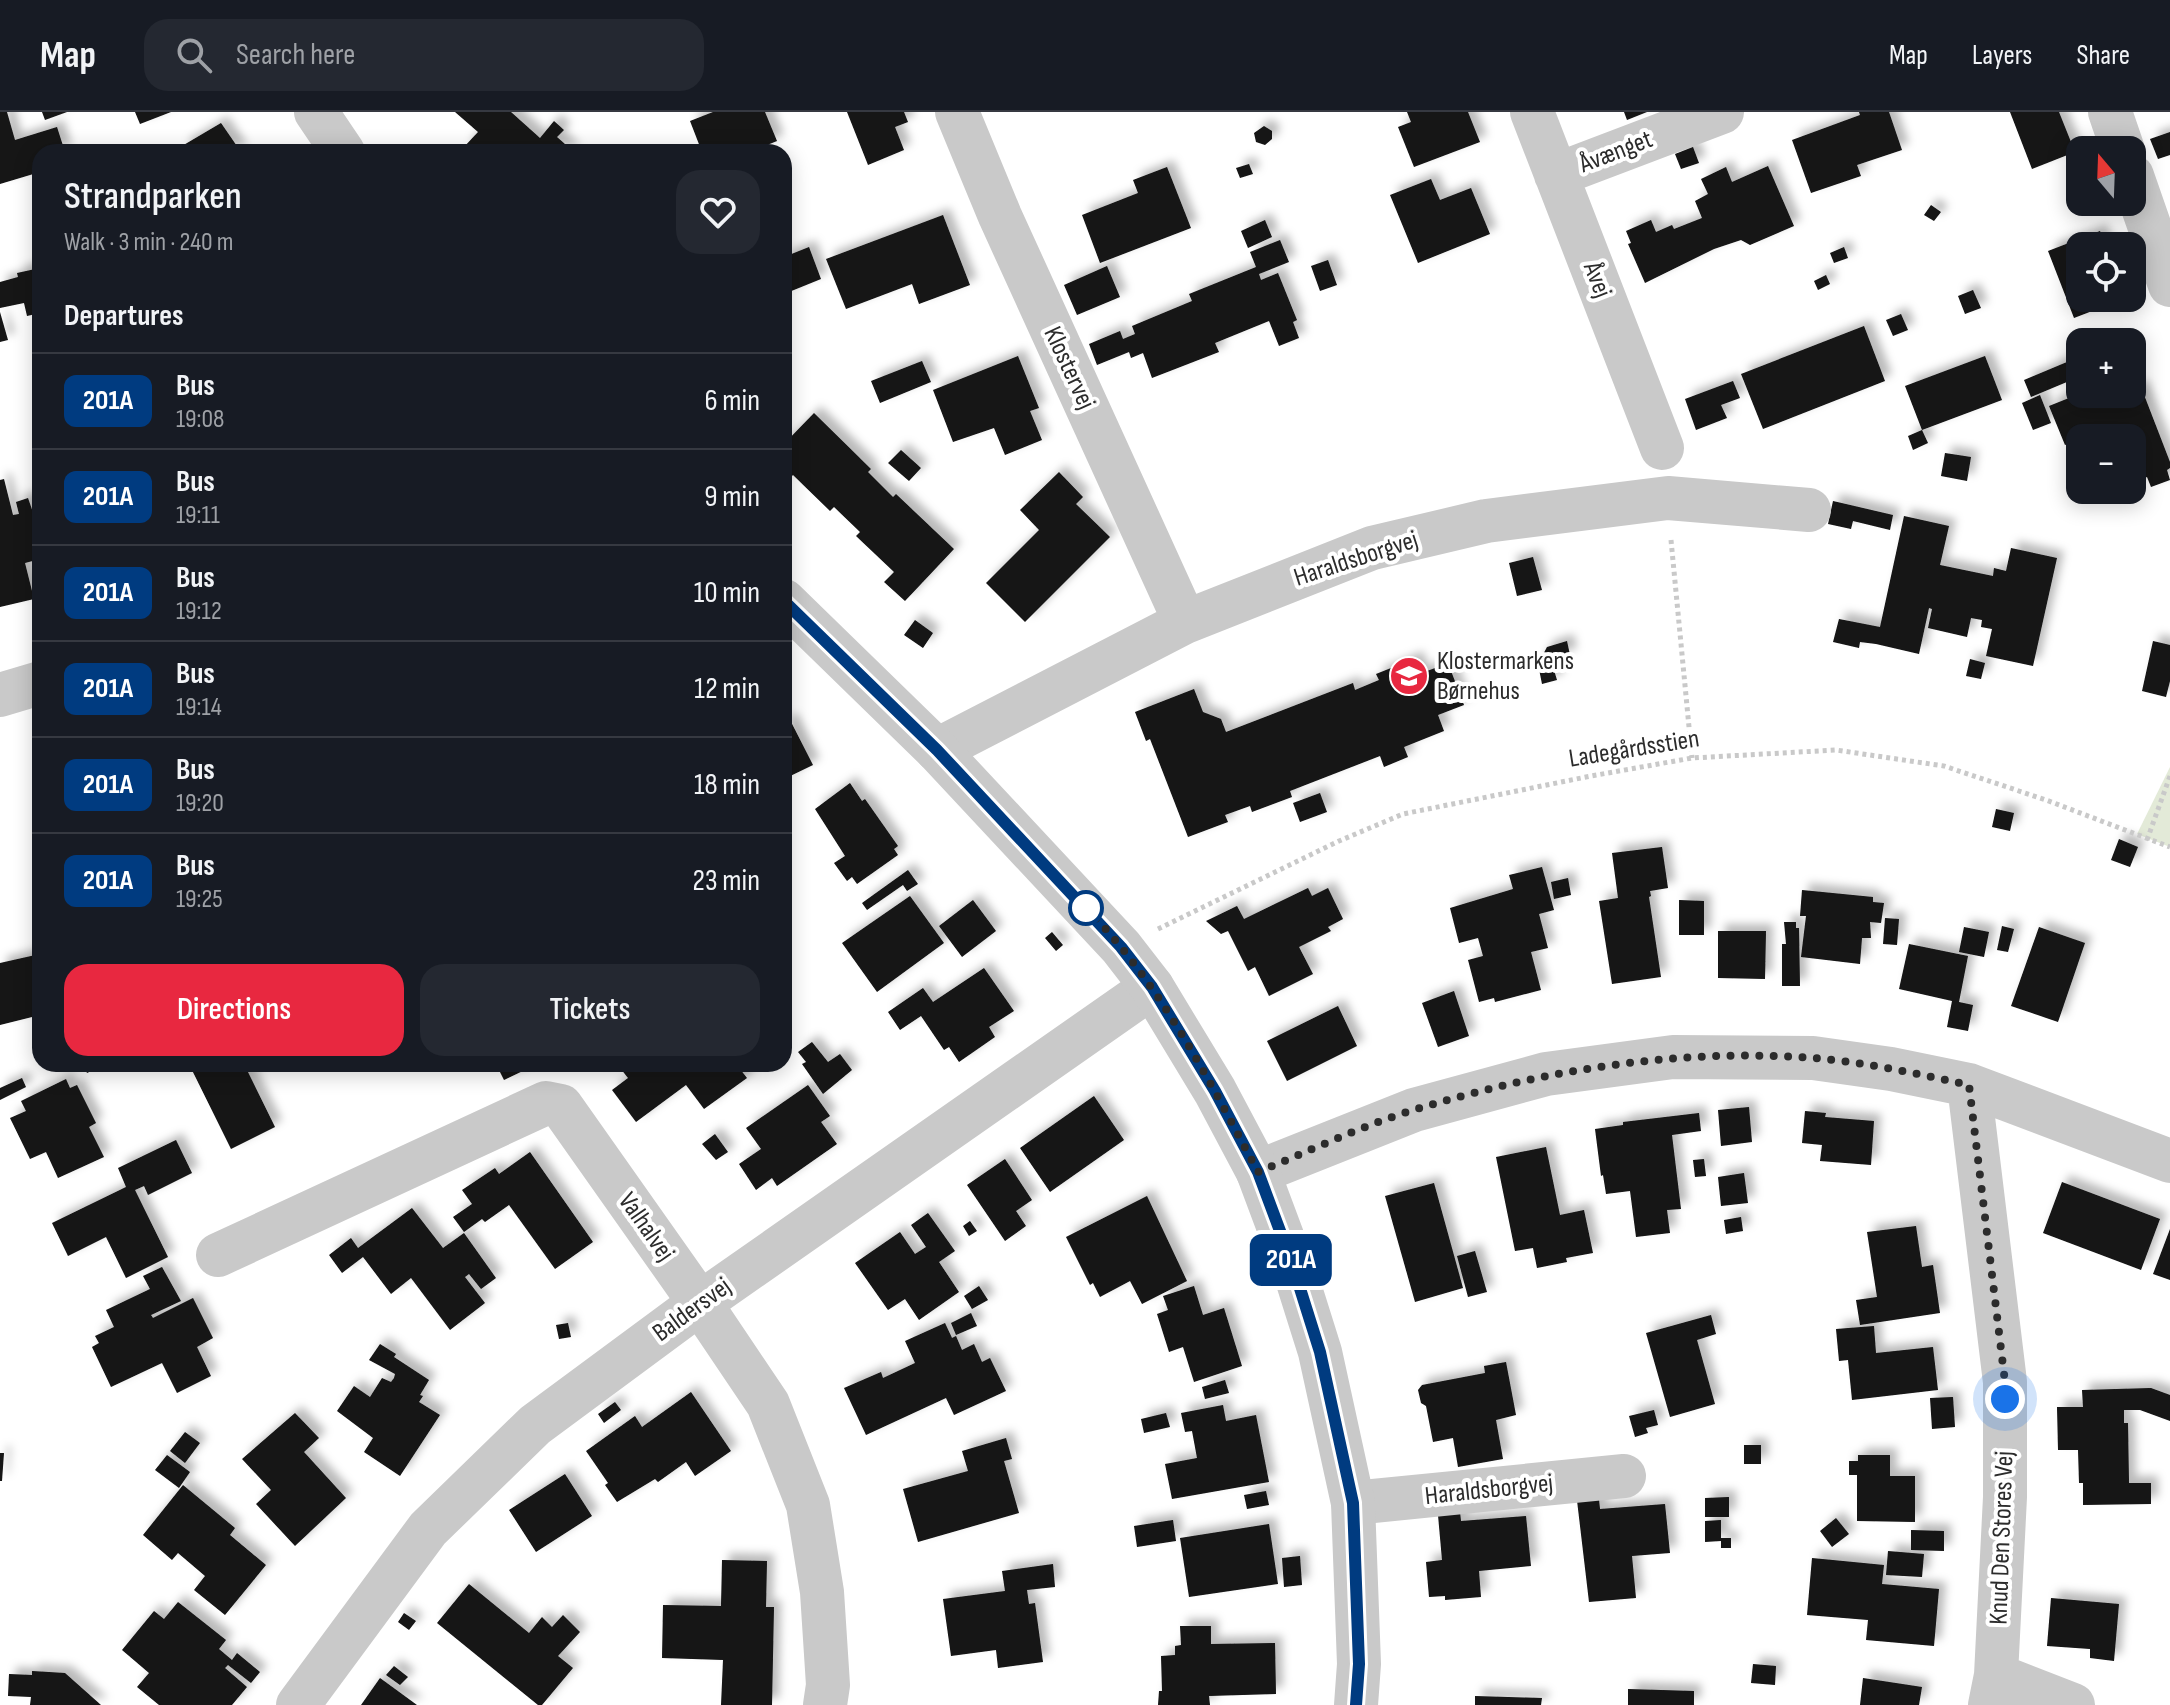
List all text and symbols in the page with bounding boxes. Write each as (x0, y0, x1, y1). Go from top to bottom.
search box (144, 19, 704, 91)
text: Map (40, 33, 96, 78)
icon: search (172, 33, 216, 77)
text: Search here (236, 37, 355, 73)
text: Map (1889, 39, 1928, 72)
text: Layers (1972, 39, 2032, 72)
text: Share (2076, 39, 2130, 72)
street label: Åvænget (1574, 124, 1657, 180)
north arrow (2066, 136, 2146, 216)
map controls (2066, 136, 2146, 504)
button: heart (676, 170, 760, 254)
text: Strandparken (64, 174, 242, 219)
text: Walk · 3 min · 240 m (64, 227, 233, 258)
button: locate (2066, 232, 2146, 312)
street label: Åvej (1576, 257, 1618, 302)
text: Departures (64, 298, 184, 334)
street label: Klostervej (1036, 322, 1102, 414)
button: + (2066, 328, 2146, 408)
text: Bus (176, 368, 215, 404)
text: 6 min (704, 383, 760, 419)
text: 201A (83, 384, 133, 417)
text: 19:08 (176, 404, 225, 435)
button: − (2066, 424, 2146, 504)
text: Bus (176, 464, 215, 500)
text: 9 min (704, 479, 760, 515)
text: 201A (83, 480, 133, 513)
text: 19:11 (176, 500, 220, 531)
street label: Haraldsborgvej (1290, 524, 1422, 594)
text: Bus (176, 560, 215, 596)
text: 10 min (694, 575, 760, 611)
text: 201A (83, 576, 133, 609)
text: 19:12 (176, 596, 222, 627)
place label: Klostermarkens Børnehus (1437, 646, 1574, 707)
school or university icon: Klostermarkens Børnehus (1388, 655, 1430, 697)
text: Bus (176, 656, 215, 692)
text: 12 min (694, 671, 760, 707)
text: 201A (83, 672, 133, 705)
text: 19:14 (176, 692, 222, 723)
street label: Ladegårdsstien (1567, 723, 1701, 775)
text: Bus (176, 752, 215, 788)
text: 18 min (694, 767, 760, 803)
text: 201A (83, 768, 133, 801)
text: 19:20 (176, 788, 224, 819)
text: Bus (176, 848, 215, 884)
text: 23 min (693, 863, 760, 899)
text: 201A (83, 864, 133, 897)
text: 19:25 (176, 884, 223, 915)
unlabelled marker (1069, 891, 1103, 925)
button: Directions (64, 964, 404, 1056)
button: Tickets (420, 964, 760, 1056)
street label: Valhalvej (611, 1187, 681, 1267)
line badge: 201A (1235, 1234, 1347, 1286)
text: 201A (1266, 1243, 1316, 1276)
street label: Baldersvej (647, 1271, 737, 1349)
your location (1985, 1379, 2025, 1419)
street label: Knud Den Stores Vej (1983, 1451, 2021, 1625)
street label: Haraldsborgvej (1423, 1468, 1555, 1512)

